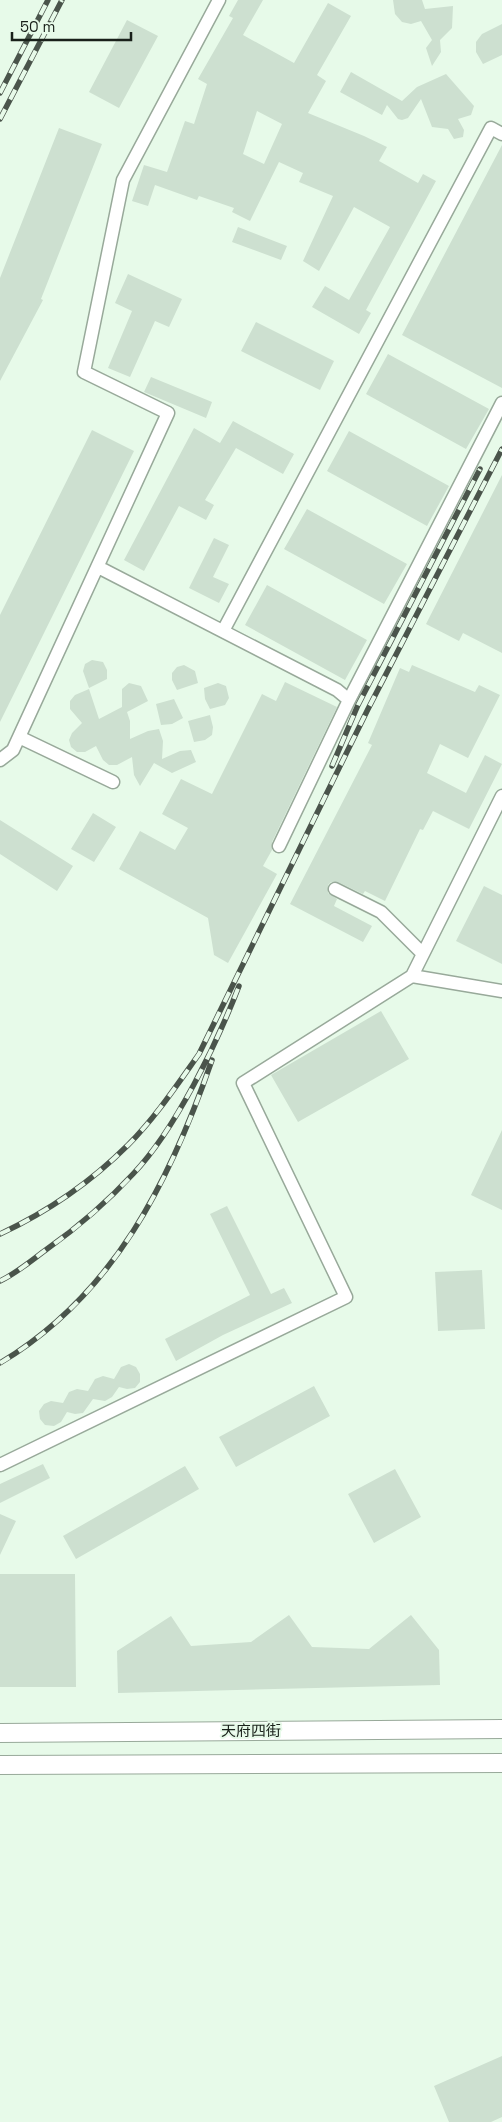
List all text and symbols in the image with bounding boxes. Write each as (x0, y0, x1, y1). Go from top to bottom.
scale bar (12, 10, 131, 42)
text: 50 m (20, 17, 55, 36)
street label: 天府四街 (221, 1721, 281, 1740)

